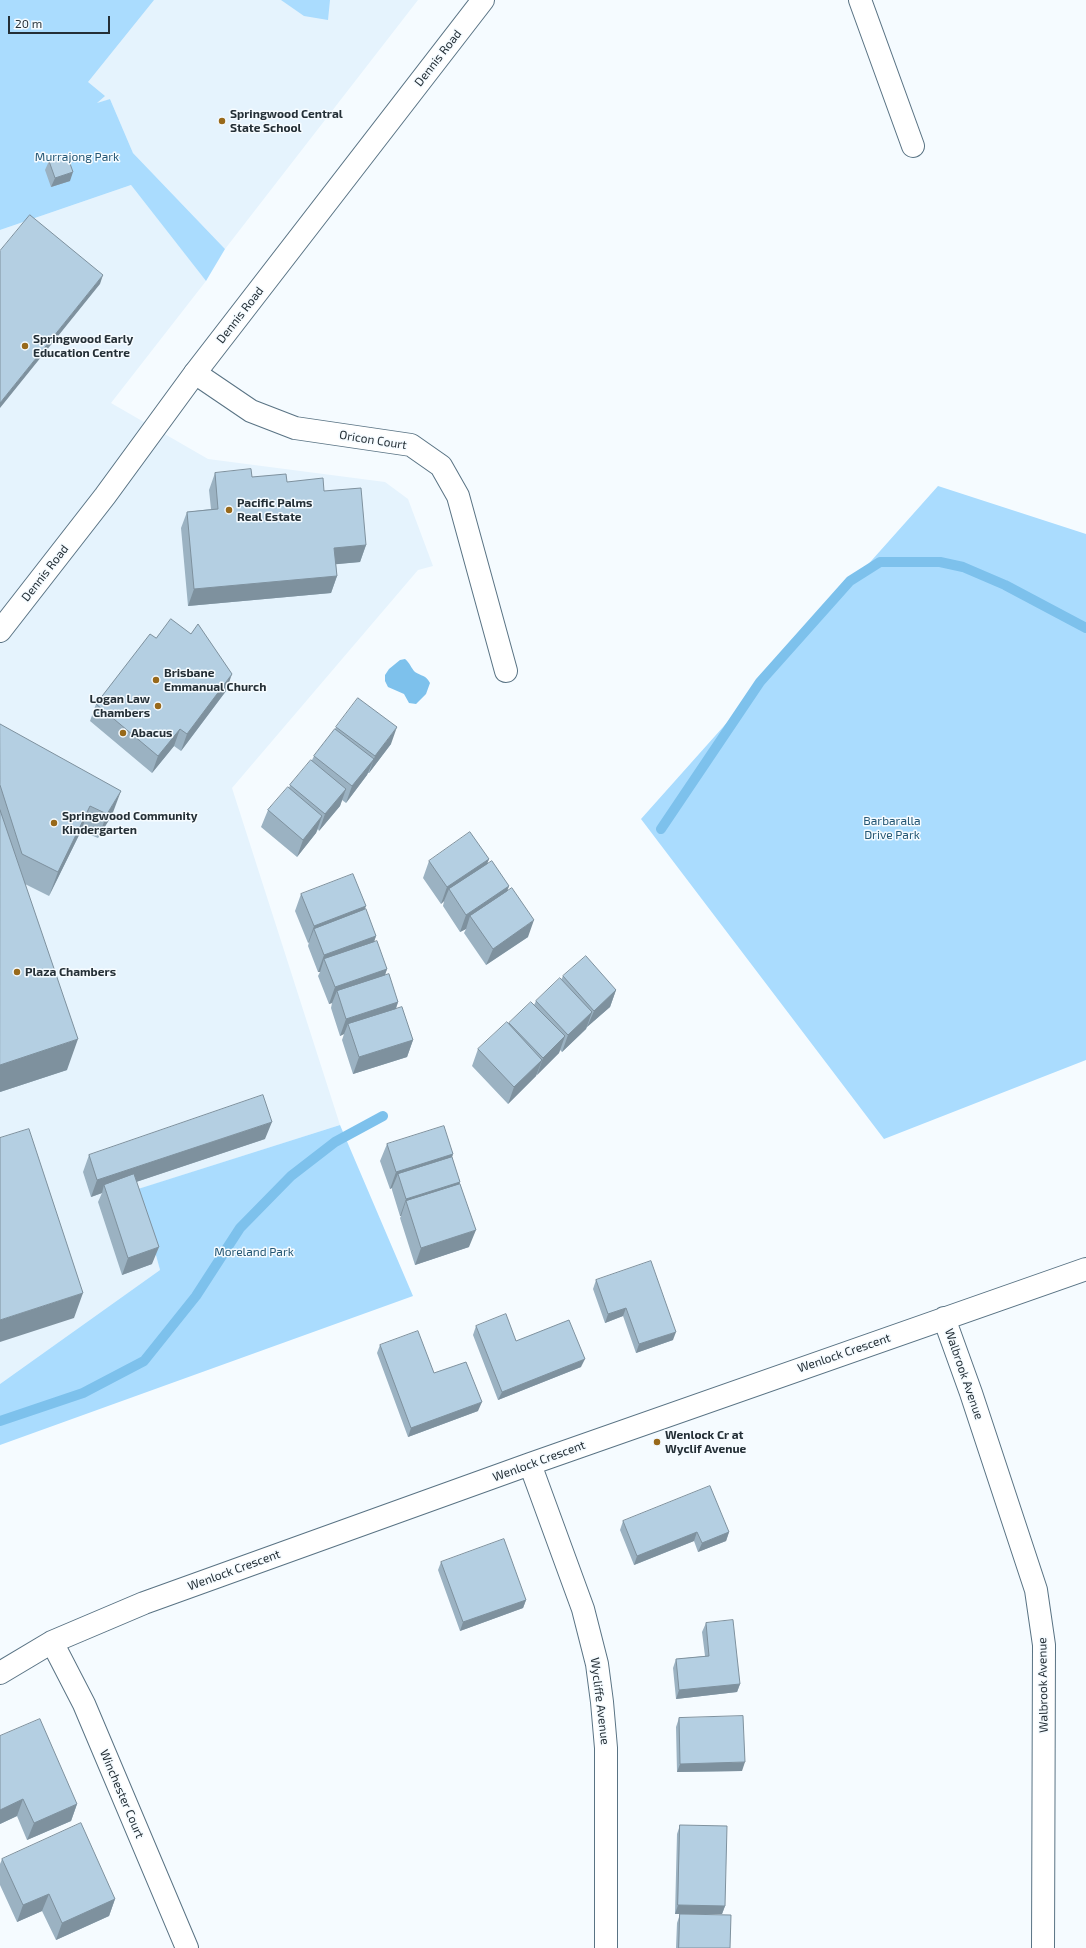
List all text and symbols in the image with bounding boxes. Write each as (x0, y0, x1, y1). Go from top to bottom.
scale bar (10, 8, 112, 34)
text: 20 m (15, 16, 42, 30)
street label: Dennis Road (411, 27, 465, 89)
place label: Springwood Central State School (230, 107, 343, 135)
marker: Springwood Central State School (217, 116, 227, 126)
park label: Murrajong Park (35, 150, 119, 164)
street label: Dennis Road (213, 284, 267, 346)
place label: Springwood Early Education Centre (33, 332, 133, 360)
marker: Springwood Early Education Centre (20, 341, 30, 351)
street label: Oricon Court (338, 428, 408, 452)
place label: Pacific Palms Real Estate (237, 496, 312, 524)
marker: Pacific Palms Real Estate (224, 505, 234, 515)
street label: Dennis Road (18, 542, 72, 604)
place label: Brisbane Emmanual Church (164, 666, 266, 694)
marker: Brisbane Emmanual Church (151, 675, 161, 685)
place label: Logan Law Chambers (89, 692, 150, 720)
marker: Logan Law Chambers (153, 701, 163, 711)
place label: Abacus (131, 726, 172, 740)
marker: Abacus (118, 728, 128, 738)
place label: Springwood Community Kindergarten (62, 809, 198, 837)
park label: Barbaralla Drive Park (863, 814, 921, 842)
marker: Springwood Community Kindergarten (49, 818, 59, 828)
place label: Plaza Chambers (25, 965, 116, 979)
marker: Plaza Chambers (12, 967, 22, 977)
park label: Moreland Park (214, 1245, 294, 1259)
street label: Walbrook Avenue (942, 1327, 986, 1421)
street label: Wenlock Crescent (796, 1330, 892, 1376)
place label: Wenlock Cr at Wyclif Avenue (665, 1428, 746, 1456)
marker: Wenlock Cr at Wyclif Avenue (652, 1437, 662, 1447)
street label: Wenlock Crescent (491, 1438, 587, 1484)
street label: Wenlock Crescent (186, 1547, 282, 1593)
street label: Walbrook Avenue (1035, 1637, 1051, 1733)
street label: Wycliffe Avenue (588, 1657, 612, 1745)
street label: Winchester Court (97, 1747, 147, 1841)

